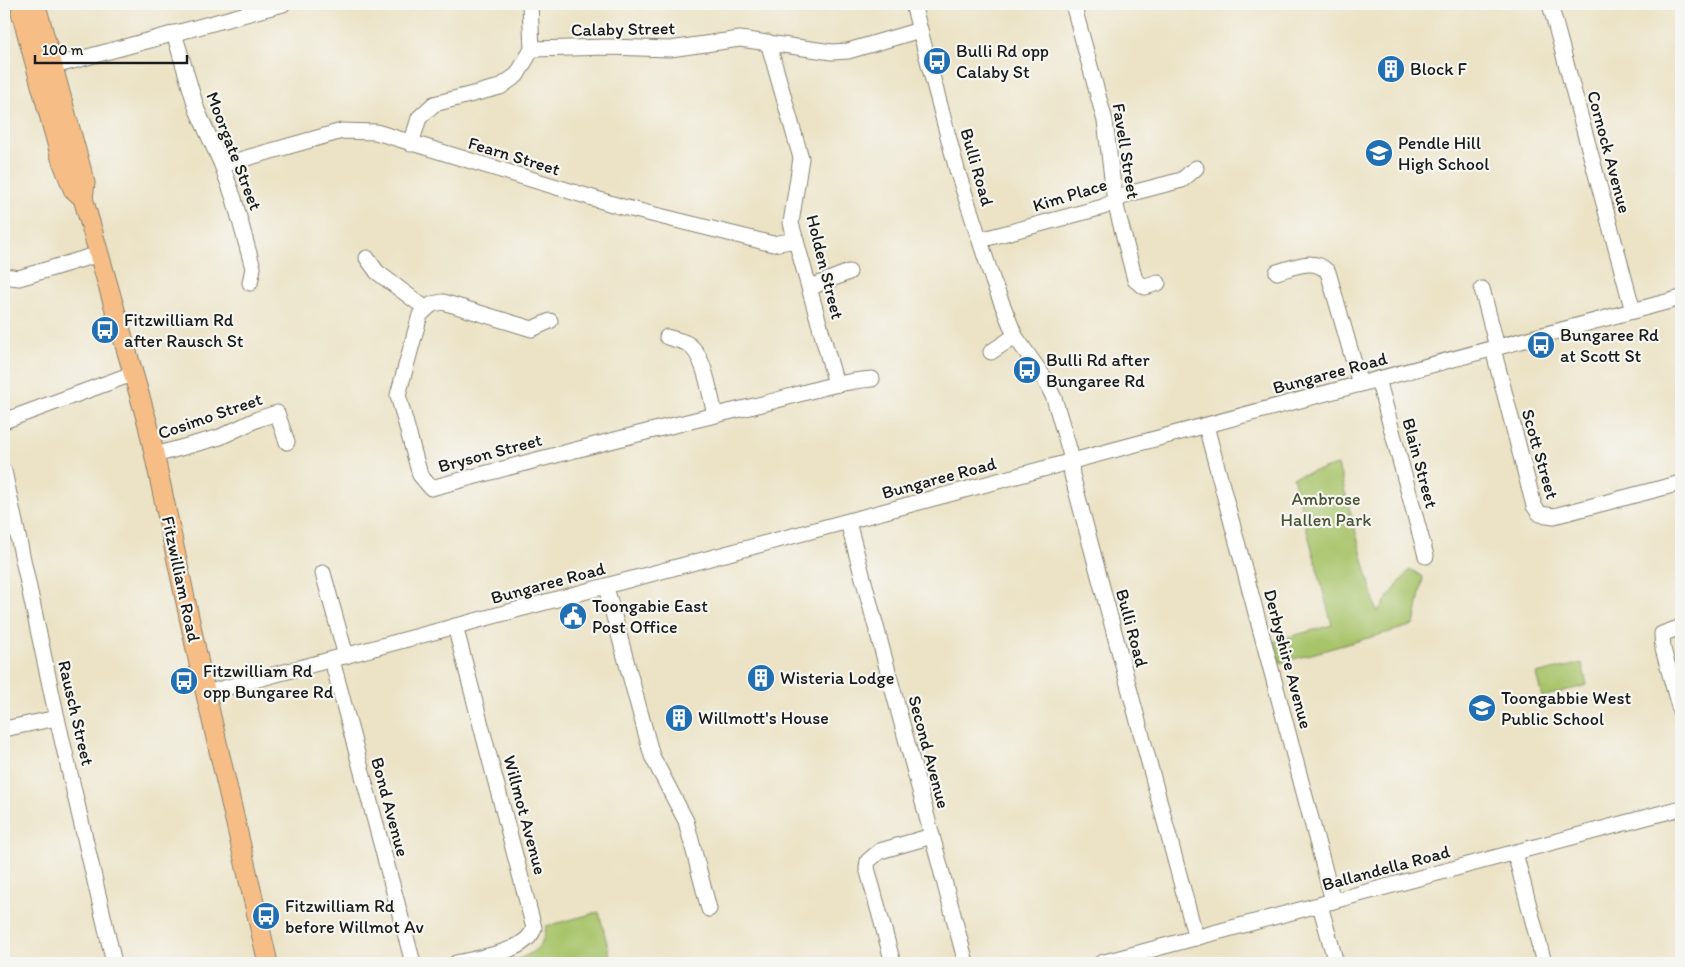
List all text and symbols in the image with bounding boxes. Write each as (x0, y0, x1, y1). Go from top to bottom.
street label: Calaby Street (571, 17, 676, 41)
scale bar (35, 32, 188, 64)
place label: Bulli Rd opp Calaby St (956, 40, 1049, 83)
text: 100 m (42, 41, 84, 59)
bus stop icon: Bulli Rd opp Calaby St (922, 46, 952, 76)
building icon: Block F (1376, 54, 1406, 84)
place label: Block F (1410, 58, 1467, 80)
street label: Cornock Avenue (1582, 88, 1636, 216)
street label: Moorgate Street (201, 89, 267, 214)
street label: Favell Street (1108, 102, 1144, 201)
street label: Bulli Road (955, 126, 999, 209)
street label: Fearn Street (465, 132, 563, 180)
place label: Pendle Hill High School (1398, 132, 1489, 175)
school or university icon: Pendle Hill High School (1364, 138, 1394, 168)
street label: Kim Place (1030, 173, 1110, 217)
street label: Holden Street (801, 212, 849, 322)
place label: Fitzwilliam Rd after Rausch St (124, 309, 244, 352)
bus stop icon: Fitzwilliam Rd after Rausch St (90, 315, 120, 345)
place label: Bungaree Rd at Scott St (1560, 324, 1659, 367)
bus stop icon: Bungaree Rd at Scott St (1526, 330, 1556, 360)
street label: Bungaree Road (1270, 347, 1390, 399)
place label: Bulli Rd after Bungaree Rd (1046, 349, 1151, 392)
bus stop icon: Bulli Rd after Bungaree Rd (1012, 355, 1042, 385)
street label: Cosimo Street (155, 388, 265, 444)
street label: Scott Street (1517, 406, 1563, 502)
street label: Blain Street (1397, 416, 1443, 511)
street label: Bryson Street (436, 429, 545, 477)
street label: Bungaree Road (879, 452, 999, 504)
park label: Ambrose Hallen Park (1281, 488, 1371, 531)
street label: Fitzwilliam Road (157, 514, 205, 644)
street label: Bungaree Road (488, 557, 608, 609)
street label: Bulli Road (1111, 587, 1153, 670)
street label: Derbyshire Avenue (1259, 587, 1317, 731)
place label: Toongabie East Post Office (592, 595, 708, 638)
public building icon: Toongabie East Post Office (558, 601, 588, 631)
street label: Rausch Street (53, 658, 99, 768)
place label: Fitzwilliam Rd opp Bungaree Rd (203, 660, 334, 703)
building icon: Wisteria Lodge (746, 663, 776, 693)
bus stop icon: Fitzwilliam Rd opp Bungaree Rd (169, 666, 199, 696)
place label: Wisteria Lodge (780, 667, 894, 689)
place label: Toongabbie West Public School (1501, 687, 1631, 730)
street label: Second Avenue (903, 693, 955, 811)
school or university icon: Toongabbie West Public School (1467, 693, 1497, 723)
building icon: Willmott's House (664, 703, 694, 733)
place label: Willmott's House (698, 707, 829, 729)
street label: Willmot Avenue (499, 753, 551, 877)
street label: Bond Avenue (366, 755, 414, 859)
street label: Ballandella Road (1320, 840, 1453, 896)
place label: Fitzwilliam Rd before Willmot Av (285, 895, 425, 938)
bus stop icon: Fitzwilliam Rd before Willmot Av (251, 901, 281, 931)

